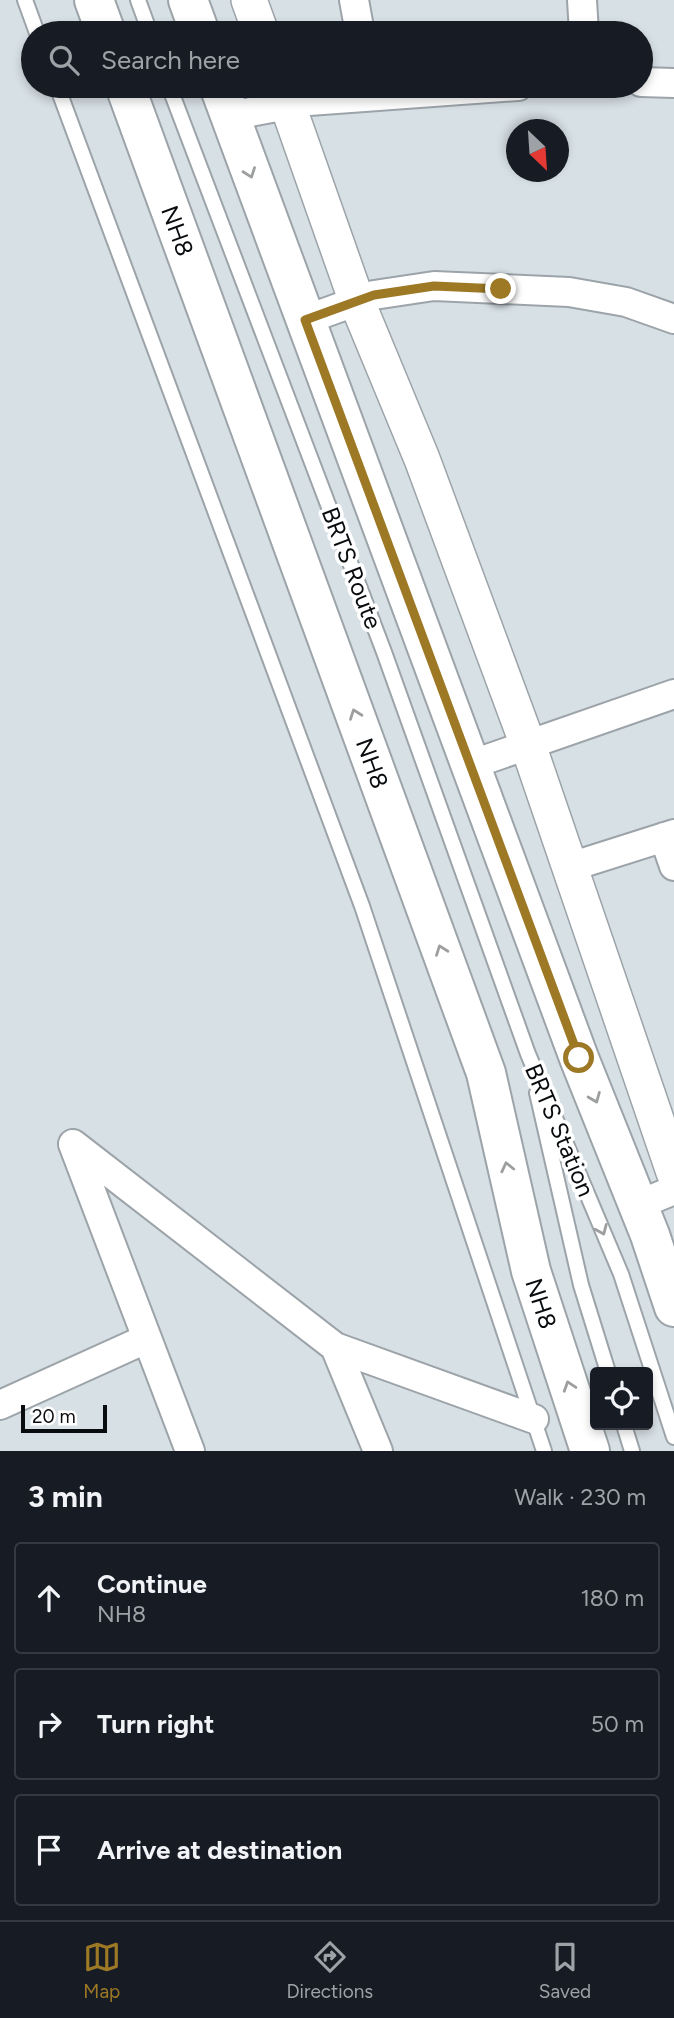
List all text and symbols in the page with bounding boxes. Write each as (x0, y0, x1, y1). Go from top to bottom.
search box (21, 21, 653, 98)
icon: search (45, 41, 83, 79)
text: Search here (101, 44, 240, 76)
north arrow (506, 119, 569, 182)
one-way arrow (242, 166, 256, 178)
street label: NH8 (155, 202, 200, 260)
route end (485, 273, 516, 304)
street label: BRTS Route (316, 503, 388, 633)
one-way arrow (349, 708, 363, 720)
street label: NH8 (350, 734, 395, 792)
one-way arrow (435, 945, 449, 957)
route start (563, 1042, 594, 1073)
street label: BRTS Station (519, 1059, 601, 1201)
one-way arrow (587, 1091, 601, 1103)
one-way arrow (501, 1161, 516, 1173)
one-way arrow (594, 1223, 608, 1235)
street label: NH8 (520, 1274, 563, 1332)
map controls (590, 1367, 653, 1430)
button: locate (590, 1367, 653, 1430)
one-way arrow (562, 1381, 577, 1393)
scale bar (21, 1402, 107, 1434)
text: 20 m (32, 1405, 76, 1428)
text: 3 min (28, 1478, 103, 1515)
text: Walk · 230 m (514, 1483, 646, 1511)
text: Continue (97, 1568, 207, 1600)
icon: ahead (30, 1579, 68, 1617)
text: 180 m (580, 1584, 644, 1612)
text: NH8 (97, 1600, 146, 1628)
icon: right (30, 1705, 68, 1743)
text: Turn right (97, 1708, 214, 1740)
text: 50 m (591, 1710, 644, 1738)
icon: arrive (30, 1831, 68, 1869)
text: Arrive at destination (97, 1834, 342, 1866)
tab: Map (83, 1938, 121, 2003)
tab: Directions (286, 1938, 373, 2003)
tab: Saved (539, 1938, 591, 2003)

